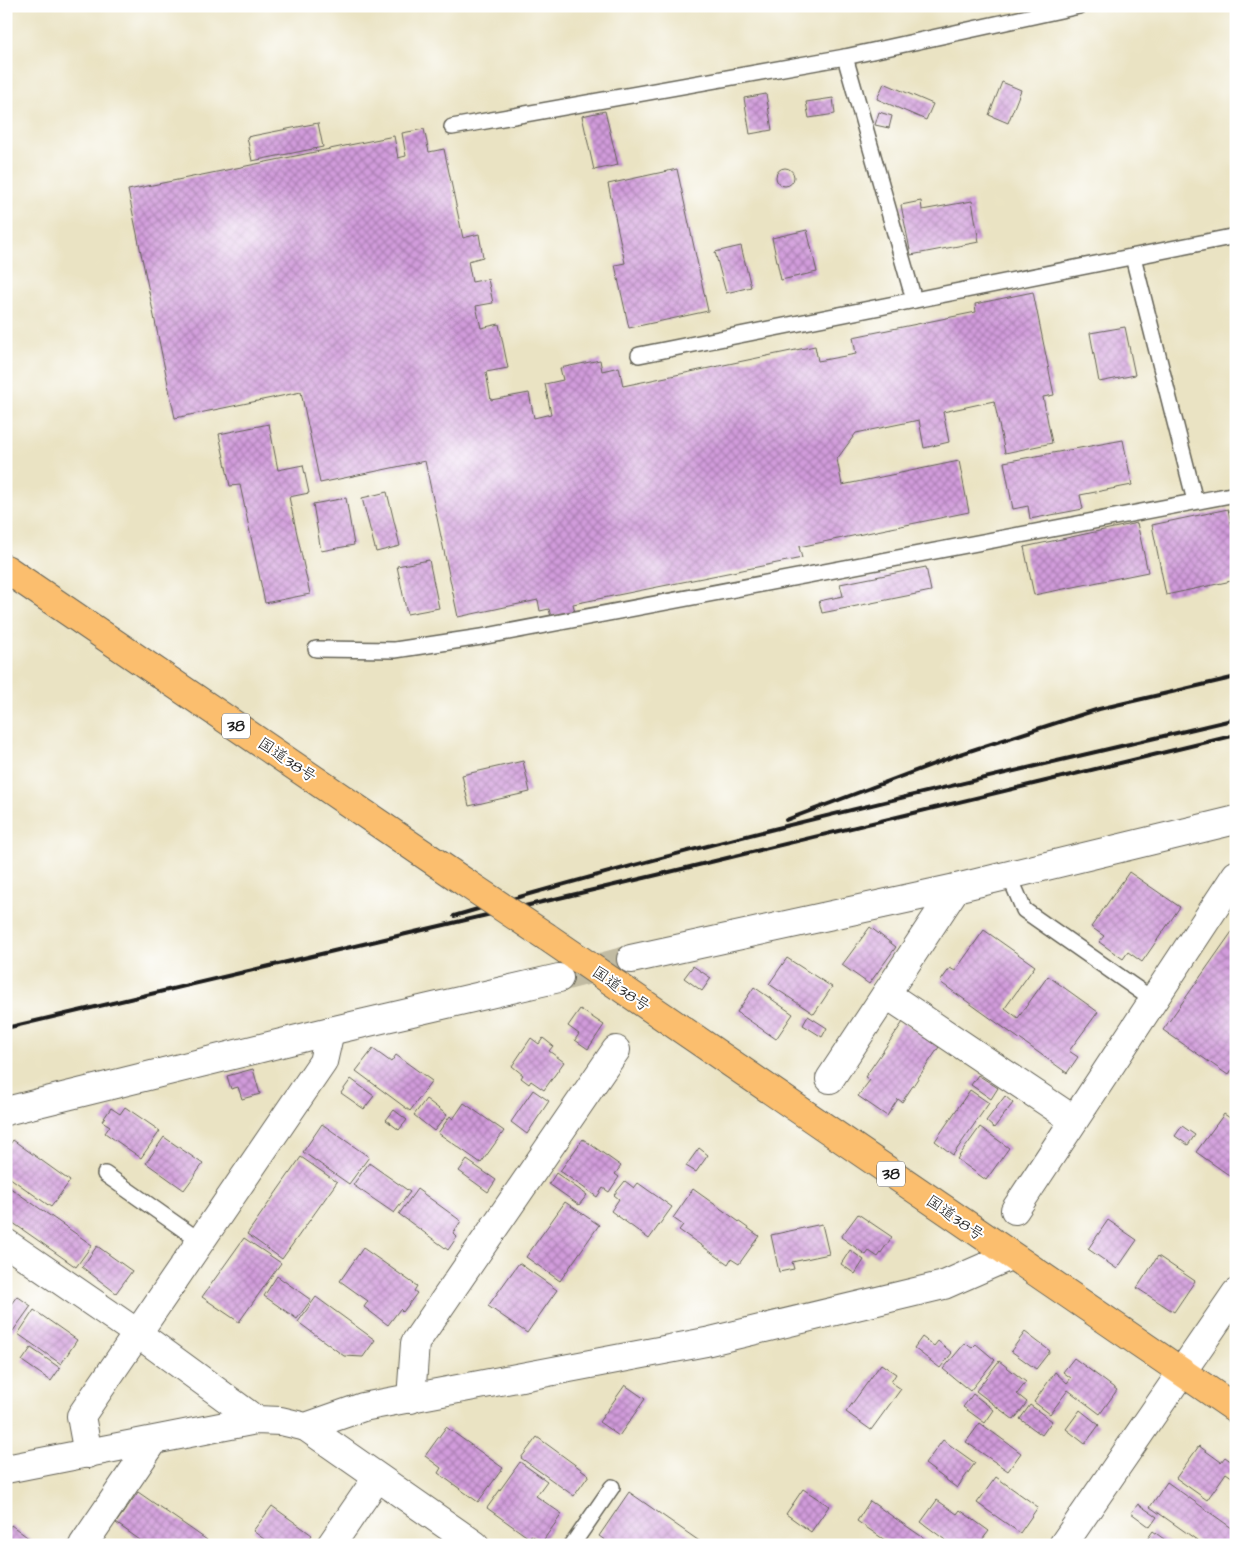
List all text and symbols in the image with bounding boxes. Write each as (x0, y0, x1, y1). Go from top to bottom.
road number: 38 (222, 714, 250, 738)
street label: 国道38号 (253, 732, 321, 788)
street label: 国道38号 (587, 961, 655, 1017)
road number: 38 (877, 1162, 905, 1186)
street label: 国道38号 (921, 1190, 989, 1246)

